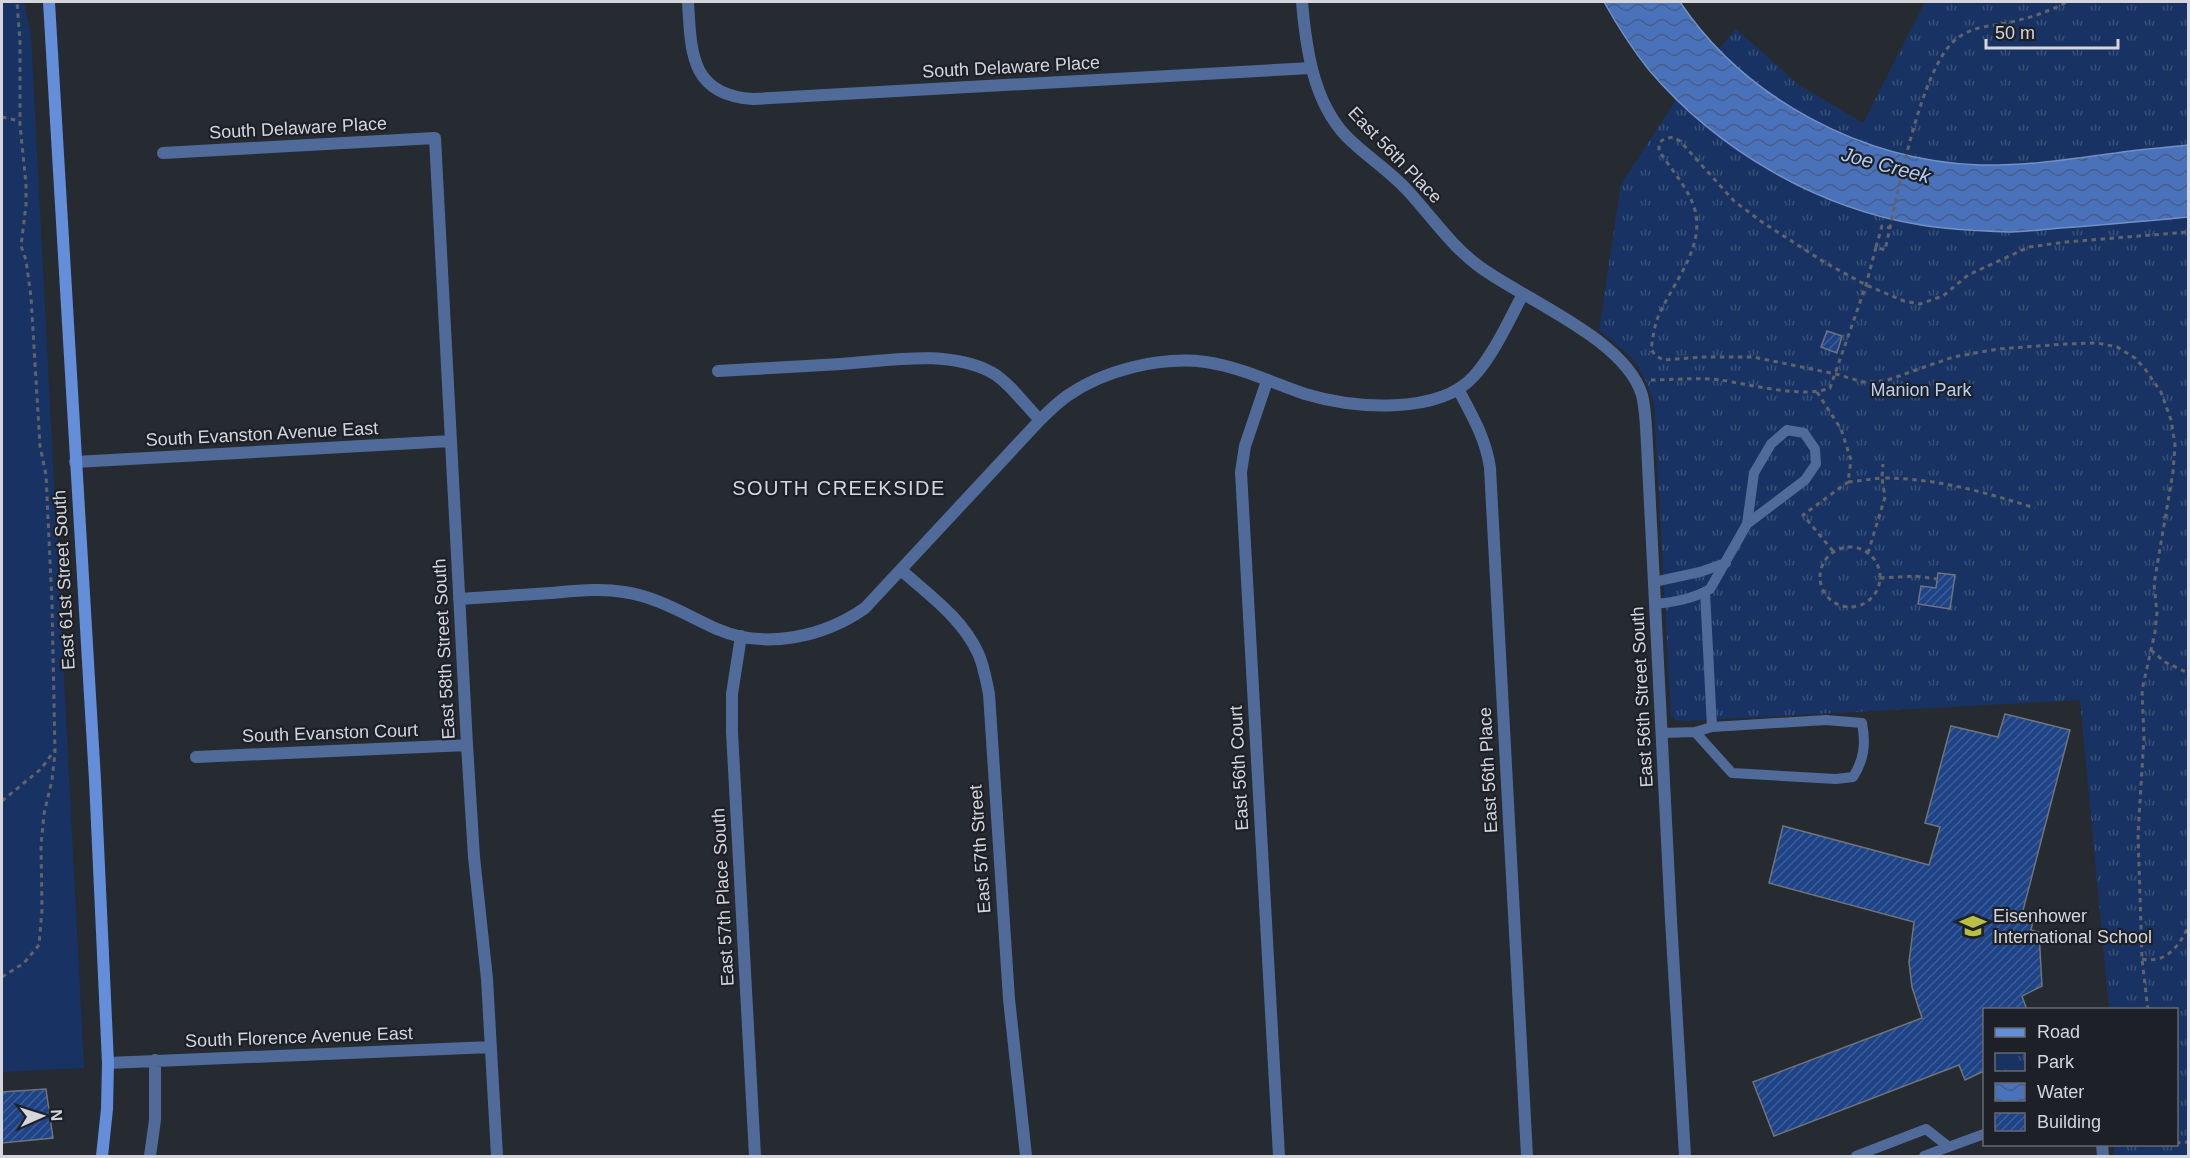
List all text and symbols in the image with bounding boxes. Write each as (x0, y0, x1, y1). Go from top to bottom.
scale bar (1986, 12, 2118, 50)
text: 50 m (1995, 23, 2035, 43)
street label: South Delaware Place (922, 52, 1100, 82)
street label: East 56th Place (1344, 103, 1446, 207)
street label: South Delaware Place (209, 113, 387, 143)
water label: Joe Creek (1838, 142, 1934, 188)
park label: Manion Park (1870, 380, 1973, 400)
street label: South Evanston Avenue East (145, 418, 379, 450)
district label: SOUTH CREEKSIDE (732, 477, 946, 499)
street label: East 61st Street South (49, 490, 79, 670)
street label: East 58th Street South (429, 558, 459, 740)
street label: East 56th Street South (1627, 606, 1657, 788)
street label: East 56th Court (1226, 705, 1252, 831)
street label: East 56th Place (1475, 707, 1501, 833)
street label: South Evanston Court (242, 720, 418, 746)
street label: East 57th Street (966, 784, 994, 914)
street label: East 57th Place South (708, 808, 738, 986)
place label: Eisenhower International School (1993, 906, 2152, 947)
school or university icon: Eisenhower International School (1958, 911, 1988, 941)
legend (1983, 1008, 2178, 1146)
text: Road (2037, 1022, 2080, 1042)
street label: South Florence Avenue East (185, 1023, 413, 1051)
text: Park (2037, 1052, 2075, 1072)
text: Water (2037, 1082, 2084, 1102)
north arrow (12, 1086, 72, 1146)
text: N (48, 1109, 65, 1121)
text: Building (2037, 1112, 2101, 1132)

